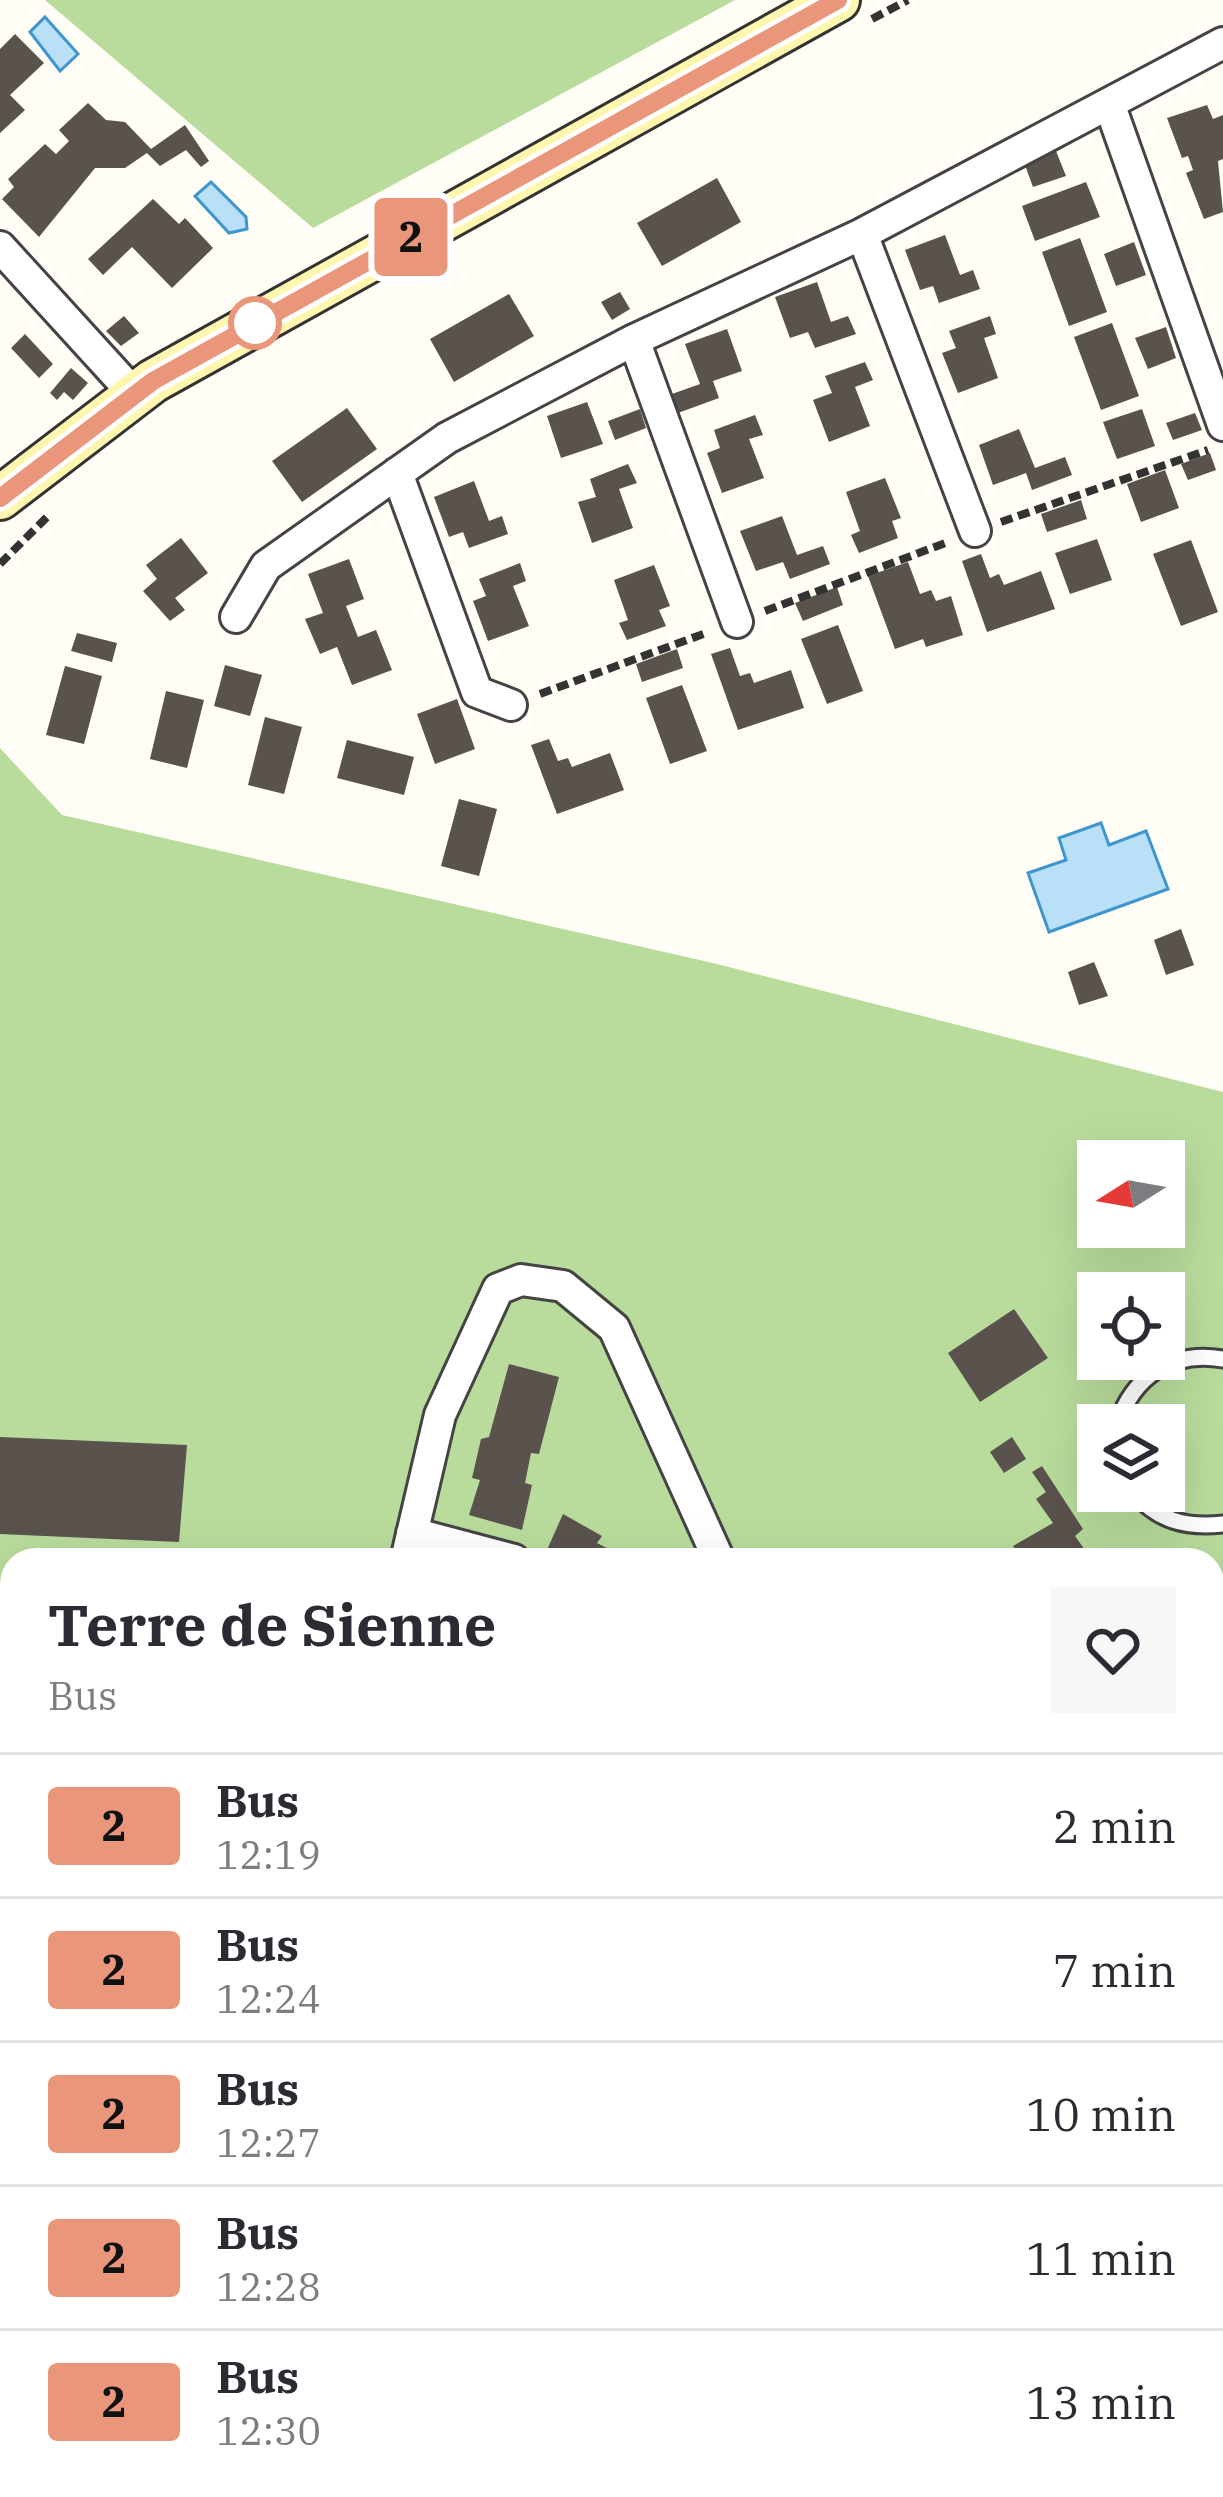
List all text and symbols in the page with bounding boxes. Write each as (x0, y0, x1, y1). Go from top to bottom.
line badge: 2 (372, 198, 450, 276)
text: 2 (398, 209, 424, 264)
unlabelled marker (230, 298, 280, 348)
north arrow (1077, 1140, 1185, 1248)
map controls (1077, 1140, 1185, 1512)
button: locate (1077, 1272, 1185, 1380)
button: layers (1077, 1404, 1185, 1512)
button: heart (1050, 1587, 1176, 1713)
text: Terre de Sienne (48, 1588, 496, 1662)
text: Bus (48, 1670, 117, 1721)
text: Bus (216, 1771, 299, 1829)
text: 2 min (1053, 1797, 1176, 1855)
text: 2 (101, 1798, 127, 1853)
text: 12:19 (216, 1829, 321, 1880)
text: Bus (216, 1915, 299, 1973)
text: 7 min (1053, 1941, 1176, 1999)
text: 2 (101, 1942, 127, 1997)
text: 12:24 (216, 1973, 321, 2024)
text: Bus (216, 2059, 299, 2117)
text: 10 min (1026, 2085, 1176, 2143)
text: 2 (101, 2086, 127, 2141)
text: 12:27 (216, 2117, 321, 2168)
text: Bus (216, 2203, 299, 2261)
text: 11 min (1026, 2229, 1176, 2287)
text: 2 (101, 2230, 127, 2285)
text: 12:28 (216, 2261, 321, 2312)
text: Bus (216, 2347, 299, 2405)
text: 13 min (1026, 2373, 1176, 2431)
text: 2 (101, 2374, 127, 2429)
text: 12:30 (216, 2405, 321, 2456)

